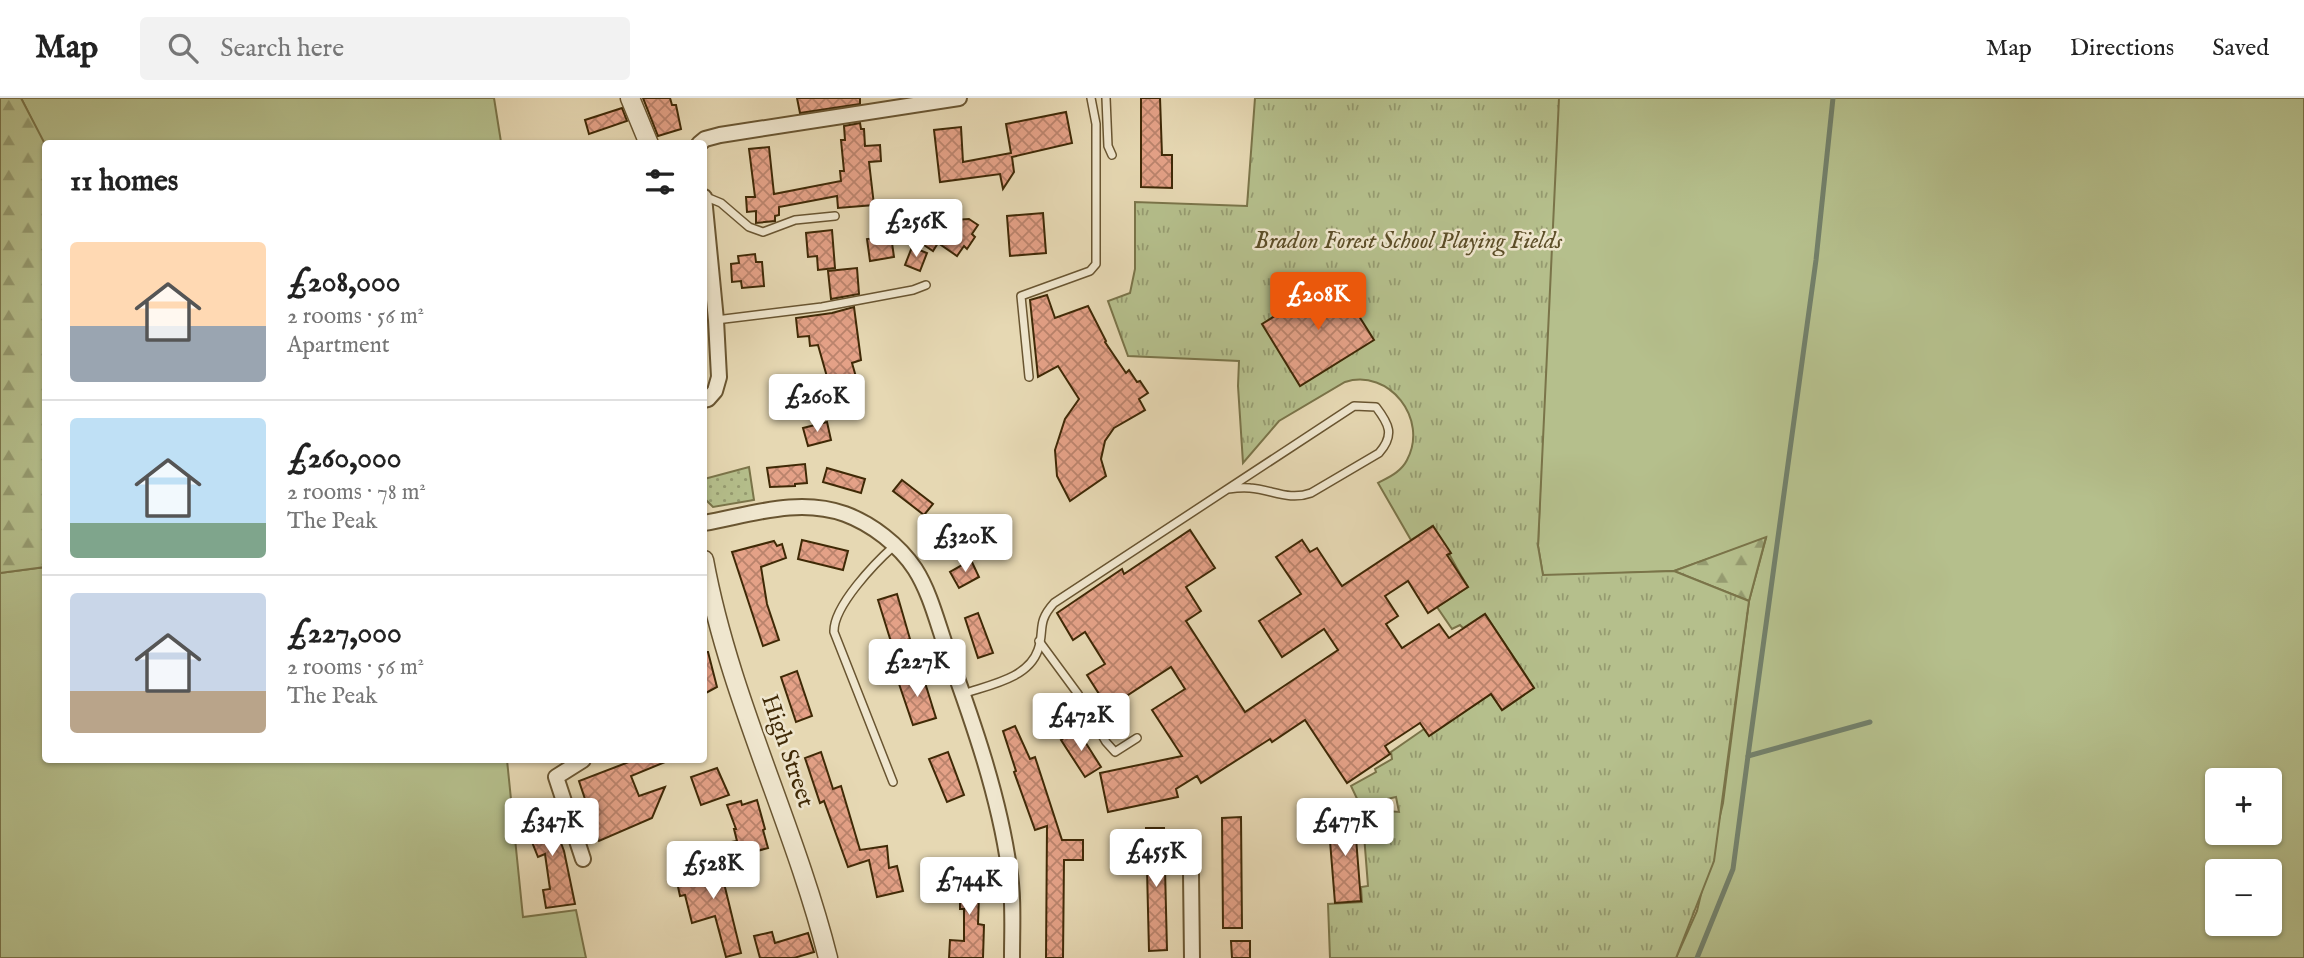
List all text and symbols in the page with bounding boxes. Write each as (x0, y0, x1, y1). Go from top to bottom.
search box (140, 17, 630, 80)
text: Map (35, 27, 98, 69)
icon: search (164, 29, 202, 67)
text: Search here (220, 32, 344, 65)
text: Map (1986, 33, 2032, 64)
text: Directions (2070, 33, 2174, 64)
text: Saved (2212, 33, 2269, 64)
text: 11 homes (70, 163, 178, 201)
icon: filters (641, 163, 679, 201)
pin: £256K (867, 200, 965, 259)
text: £256K (885, 207, 947, 236)
park label: Bradon Forest School Playing Fields (1254, 226, 1563, 257)
text: £208,000 (287, 264, 401, 302)
icon: home (126, 270, 210, 354)
pin: £208K (1269, 272, 1367, 332)
text: £208K (1286, 280, 1350, 309)
text: 2 rooms · 56 m² (287, 302, 424, 331)
text: Apartment (287, 331, 390, 360)
pin: £260K (768, 374, 866, 434)
text: £260K (785, 382, 849, 411)
text: £260,000 (287, 440, 401, 478)
icon: home (126, 446, 210, 530)
text: 2 rooms · 78 m² (287, 478, 426, 507)
text: The Peak (287, 507, 377, 536)
pin: £320K (916, 514, 1014, 574)
text: £320K (933, 522, 997, 551)
text: £227,000 (287, 615, 402, 653)
icon: home (126, 621, 210, 705)
pin: £227K (868, 640, 966, 699)
text: £227K (885, 647, 949, 676)
text: 2 rooms · 56 m² (287, 653, 424, 682)
text: The Peak (287, 682, 377, 711)
street label: High Street (753, 690, 821, 812)
pin: £472K (1032, 694, 1130, 753)
text: £472K (1049, 701, 1113, 730)
map controls (2205, 768, 2282, 936)
button: + (2205, 768, 2282, 845)
pin: £347K (503, 798, 601, 858)
pin: £477K (1296, 798, 1394, 858)
text: £347K (521, 806, 583, 835)
text: £477K (1313, 806, 1377, 835)
pin: £455K (1107, 830, 1205, 889)
text: £455K (1126, 837, 1186, 866)
pin: £528K (664, 842, 762, 901)
text: £528K (683, 849, 743, 878)
pin: £744K (920, 858, 1018, 917)
button: − (2205, 859, 2282, 936)
text: £744K (936, 865, 1002, 894)

